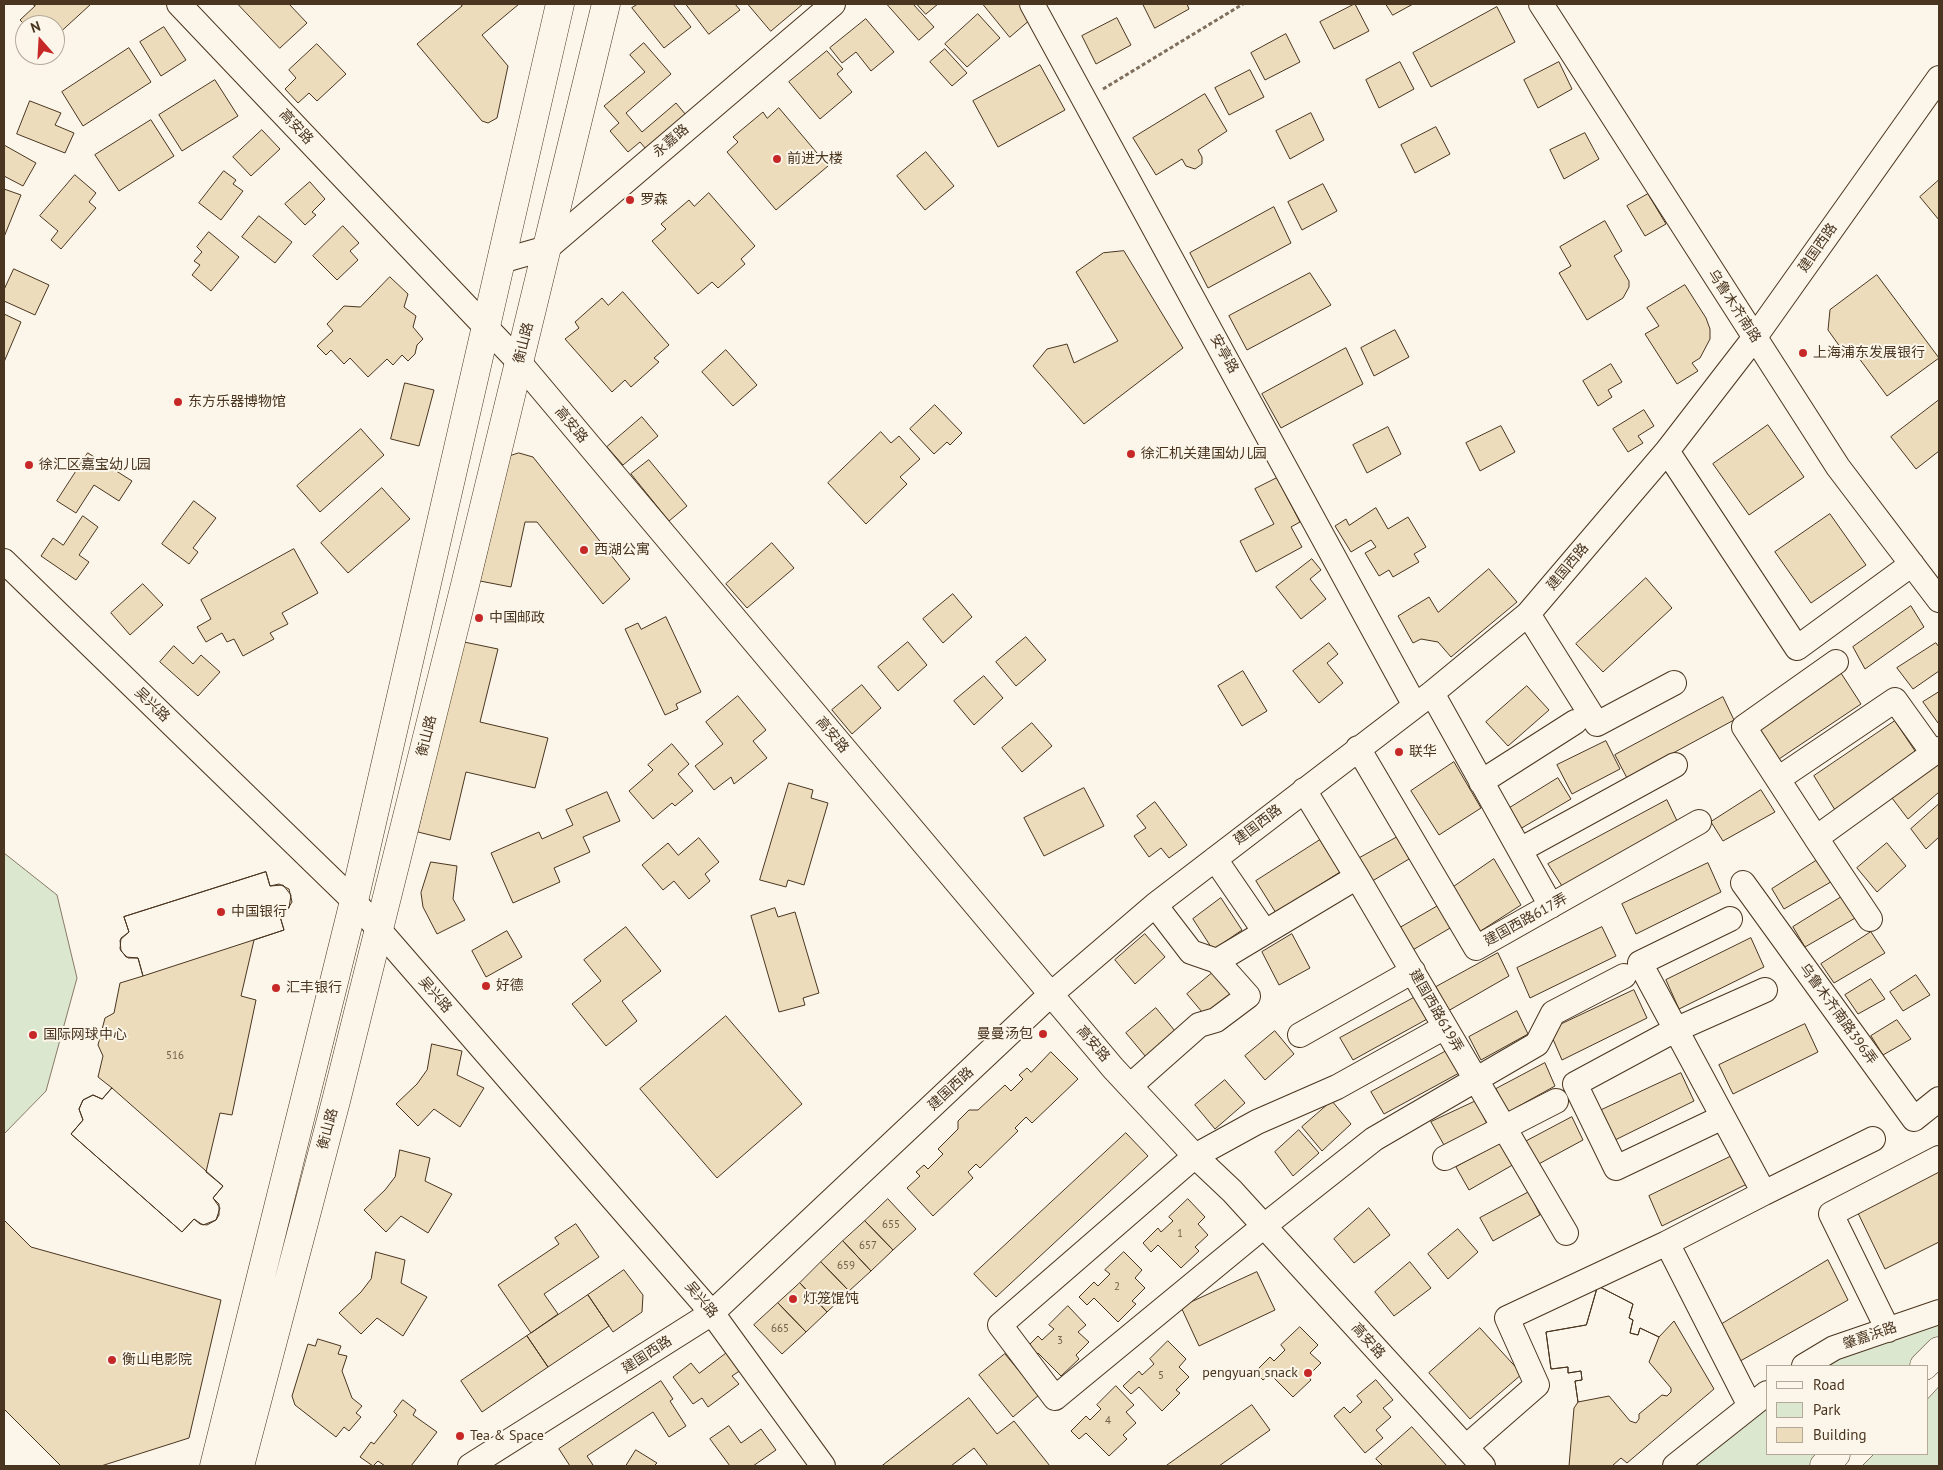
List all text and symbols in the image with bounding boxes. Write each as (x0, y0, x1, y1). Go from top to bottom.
north arrow (15, 15, 65, 65)
text: N (28, 17, 43, 37)
street label: 高安路 (276, 106, 316, 148)
street label: 永嘉路 (650, 121, 692, 161)
place label: 前进大楼 (787, 151, 843, 167)
marker: 前进大楼 (771, 153, 783, 165)
place label: 罗森 (640, 192, 668, 208)
marker: 罗森 (624, 194, 636, 206)
street label: 建国西路 (1795, 220, 1841, 276)
street label: 乌鲁木齐南路 (1704, 266, 1764, 346)
street label: 衡山路 (511, 321, 537, 365)
street label: 安亭路 (1206, 332, 1242, 376)
place label: 上海浦东发展银行 (1813, 345, 1925, 361)
marker: 上海浦东发展银行 (1797, 347, 1809, 359)
place label: 东方乐器博物馆 (188, 394, 286, 410)
marker: 东方乐器博物馆 (172, 396, 184, 408)
street label: 高安路 (551, 404, 591, 446)
place label: 徐汇机关建国幼儿园 (1141, 446, 1267, 462)
marker: 徐汇机关建国幼儿园 (1125, 448, 1137, 460)
place label: 徐汇区嘉宝幼儿园 (39, 457, 151, 473)
marker: 徐汇区嘉宝幼儿园 (23, 459, 35, 471)
street label: 建国西路 (1544, 540, 1592, 594)
place label: 西湖公寓 (594, 542, 650, 558)
marker: 西湖公寓 (578, 544, 590, 556)
place label: 中国邮政 (489, 610, 545, 626)
marker: 中国邮政 (473, 612, 485, 624)
street label: 吴兴路 (131, 684, 173, 726)
street label: 衡山路 (414, 714, 440, 758)
street label: 高安路 (812, 714, 852, 756)
place label: 联华 (1409, 744, 1437, 760)
marker: 联华 (1393, 746, 1405, 758)
street label: 建国西路 (1231, 801, 1285, 849)
street label: 建国西路617弄 (1481, 890, 1571, 950)
place label: 中国银行 (231, 904, 287, 920)
marker: 中国银行 (215, 906, 227, 918)
street label: 乌鲁木齐南路396弄 (1796, 960, 1880, 1068)
street label: 建国西路619弄 (1406, 967, 1466, 1055)
street label: 吴兴路 (415, 974, 455, 1016)
place label: 好德 (496, 978, 524, 994)
place label: 汇丰银行 (286, 980, 342, 996)
marker: 好德 (480, 980, 492, 992)
marker: 汇丰银行 (270, 982, 282, 994)
street label: 高安路 (1073, 1023, 1113, 1065)
place label: 曼曼汤包 (977, 1026, 1033, 1042)
place label: 国际网球中心 (43, 1027, 127, 1043)
marker: 曼曼汤包 (1037, 1028, 1049, 1040)
marker: 国际网球中心 (27, 1029, 39, 1041)
house number: 516 (166, 1049, 184, 1063)
street label: 建国西路 (925, 1064, 977, 1114)
street label: 衡山路 (314, 1107, 342, 1151)
house number: 655 (882, 1218, 900, 1232)
house number: 1 (1177, 1227, 1183, 1241)
house number: 657 (859, 1239, 877, 1253)
house number: 659 (837, 1259, 855, 1273)
street label: 吴兴路 (681, 1279, 721, 1321)
house number: 2 (1114, 1280, 1120, 1294)
place label: 灯笼馄饨 (803, 1291, 859, 1307)
marker: 灯笼馄饨 (787, 1293, 799, 1305)
street label: 肇嘉浜路 (1841, 1319, 1899, 1353)
street label: 高安路 (1348, 1320, 1388, 1362)
house number: 665 (771, 1322, 789, 1336)
street label: 建国西路 (619, 1333, 675, 1377)
house number: 3 (1057, 1334, 1063, 1348)
place label: 衡山电影院 (122, 1352, 192, 1368)
marker: 衡山电影院 (106, 1354, 118, 1366)
place label: pengyuan snack (1202, 1365, 1298, 1381)
legend (1766, 1365, 1928, 1455)
marker: pengyuan snack (1302, 1367, 1314, 1379)
house number: 5 (1158, 1369, 1164, 1383)
text: Road (1813, 1375, 1845, 1394)
text: Park (1813, 1400, 1841, 1419)
house number: 4 (1105, 1414, 1111, 1428)
text: Building (1813, 1425, 1867, 1444)
place label: Tea & Space (470, 1428, 544, 1444)
marker: Tea & Space (454, 1430, 466, 1442)

